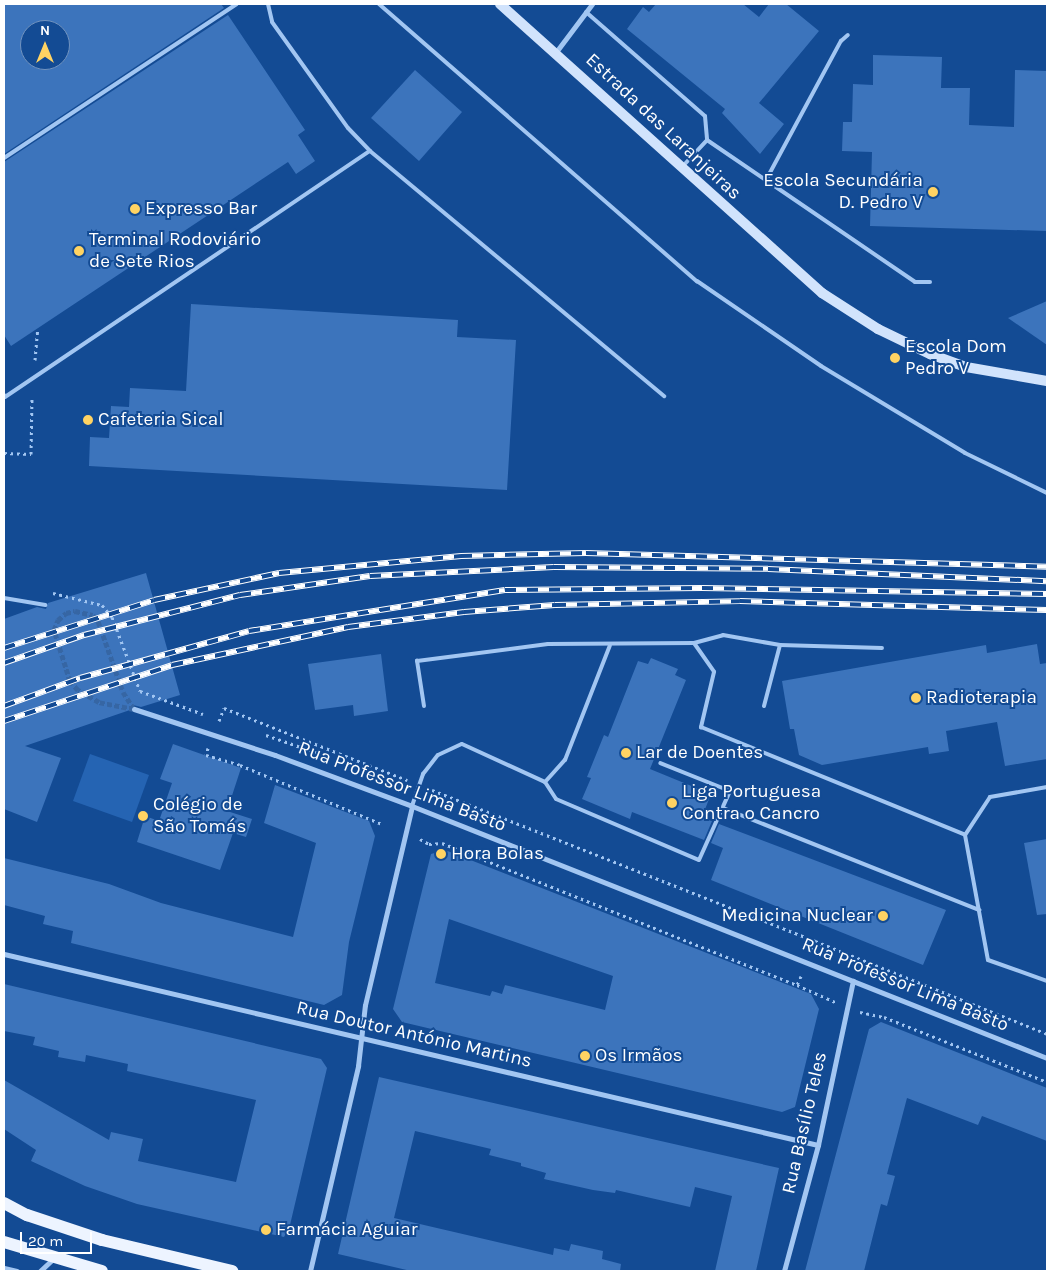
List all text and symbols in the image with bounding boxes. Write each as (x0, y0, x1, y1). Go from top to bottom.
north arrow (20, 20, 70, 70)
text: N (40, 22, 50, 39)
street label: Estrada das Laranjeiras (580, 49, 746, 205)
place label: Escola Secundária D. Pedro V (763, 170, 923, 214)
marker: Escola Secundária D. Pedro V (927, 186, 939, 198)
place label: Expresso Bar (145, 198, 257, 220)
marker: Expresso Bar (129, 203, 141, 215)
place label: Terminal Rodoviário de Sete Rios (89, 229, 261, 273)
marker: Terminal Rodoviário de Sete Rios (73, 245, 85, 257)
place label: Escola Dom Pedro V (905, 336, 1007, 380)
marker: Escola Dom Pedro V (889, 352, 901, 364)
place label: Cafeteria Sical (98, 409, 224, 431)
marker: Cafeteria Sical (82, 414, 94, 426)
place label: Radioterapia (926, 687, 1037, 709)
marker: Radioterapia (910, 692, 922, 704)
street label: Rua Professor Lima Basto (295, 737, 509, 837)
place label: Lar de Doentes (636, 742, 763, 764)
marker: Lar de Doentes (620, 747, 632, 759)
place label: Liga Portuguesa Contra o Cancro (682, 781, 821, 825)
place label: Colégio de São Tomás (153, 794, 246, 838)
marker: Liga Portuguesa Contra o Cancro (666, 797, 678, 809)
marker: Colégio de São Tomás (137, 810, 149, 822)
place label: Hora Bolas (451, 843, 544, 865)
marker: Hora Bolas (435, 848, 447, 860)
place label: Medicina Nuclear (722, 905, 873, 927)
marker: Medicina Nuclear (877, 910, 889, 922)
street label: Rua Professor Lima Basto (798, 933, 1012, 1037)
street label: Rua Doutor António Martins (294, 997, 534, 1073)
place label: Os Irmãos (595, 1045, 683, 1067)
marker: Os Irmãos (579, 1050, 591, 1062)
street label: Rua Basílio Teles (778, 1050, 832, 1196)
place label: Farmácia Aguiar (276, 1219, 418, 1241)
scale bar (22, 1222, 95, 1254)
marker: Farmácia Aguiar (260, 1224, 272, 1236)
text: 20 m (28, 1232, 63, 1250)

